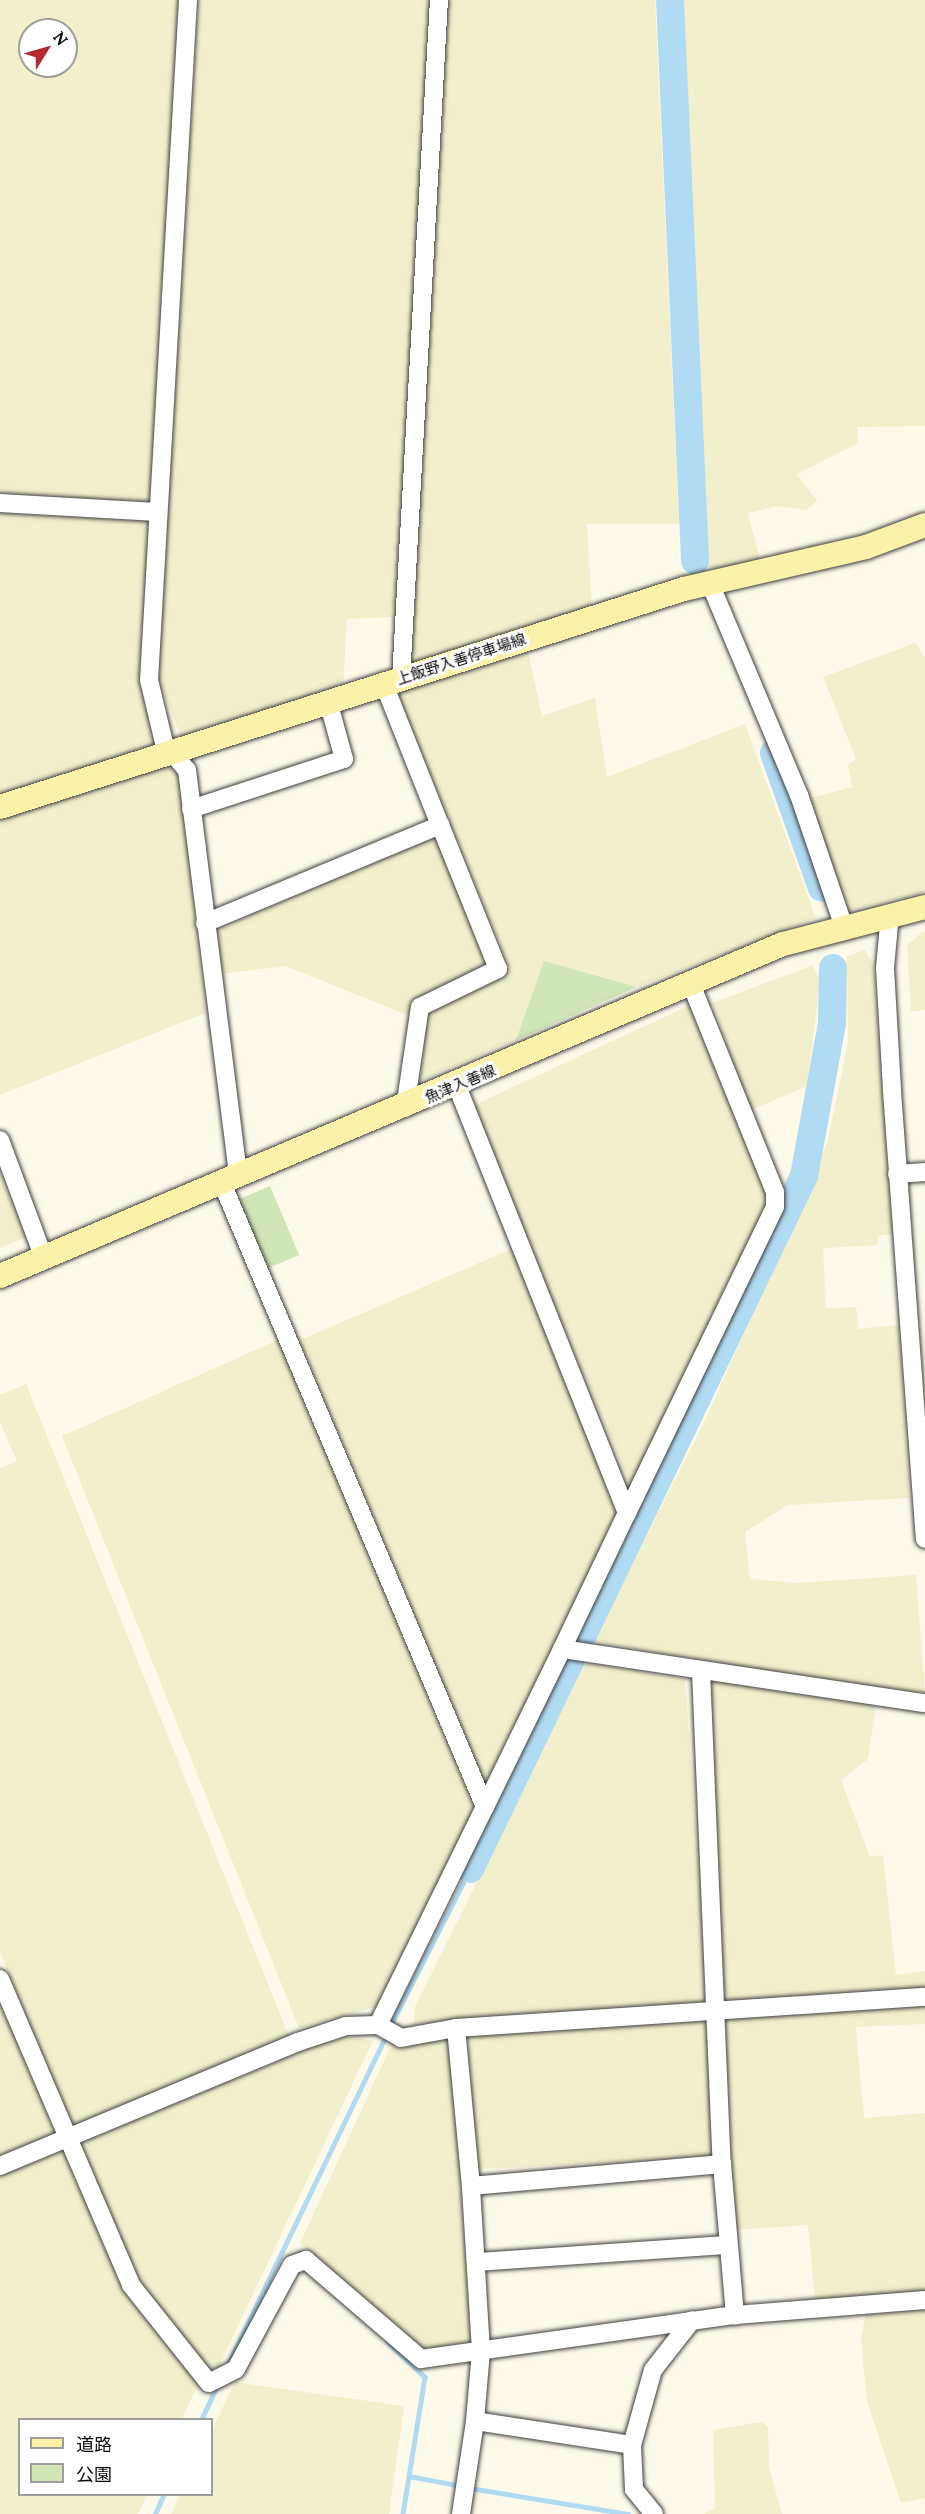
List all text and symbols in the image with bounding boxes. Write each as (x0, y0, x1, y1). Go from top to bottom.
north arrow (18, 18, 78, 78)
text: N (49, 27, 72, 49)
street label: 上飯野入善停車場線 (394, 630, 528, 688)
street label: 魚津入善線 (422, 1061, 498, 1107)
legend (18, 2418, 213, 2496)
text: 道路 (76, 2433, 112, 2456)
text: 公園 (76, 2463, 112, 2486)

